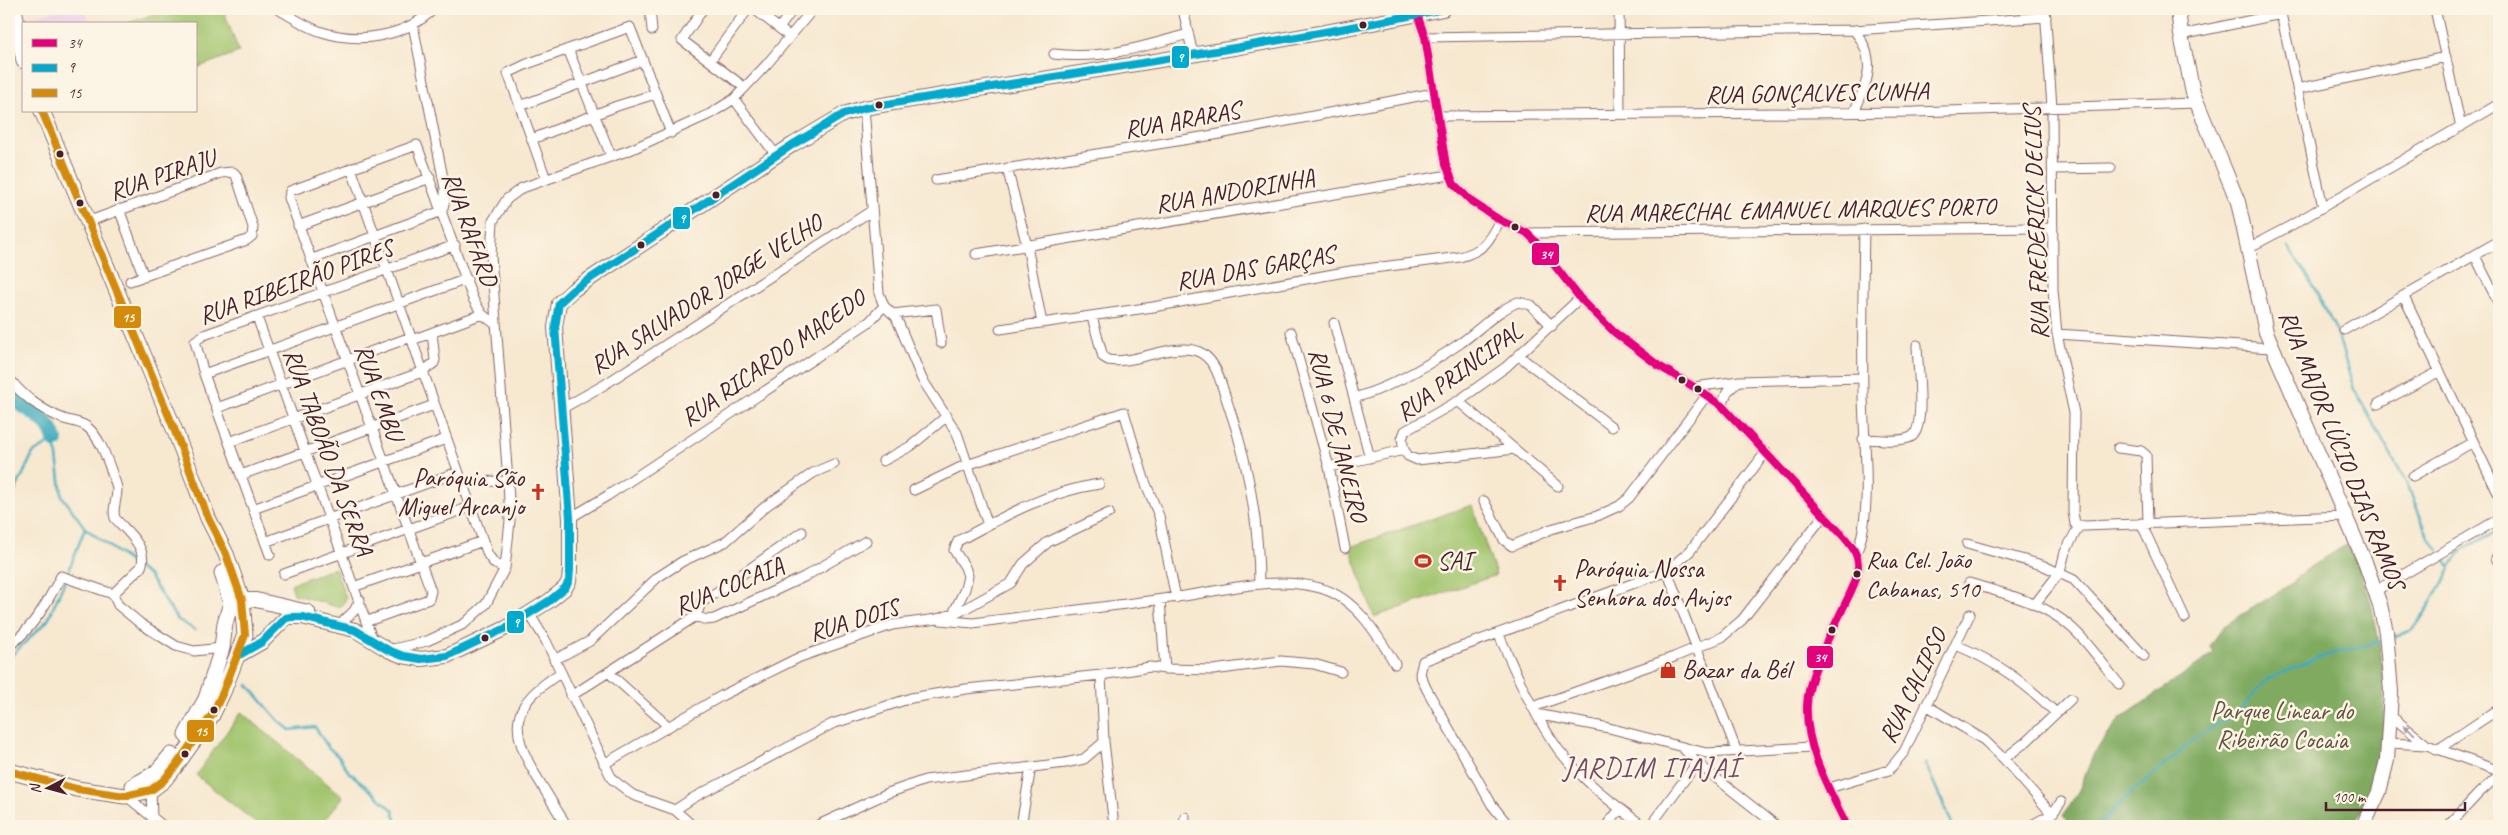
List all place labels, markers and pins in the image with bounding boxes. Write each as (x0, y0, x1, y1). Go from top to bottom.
unlabelled marker (1358, 20, 1368, 30)
unlabelled marker (874, 100, 884, 110)
unlabelled marker (55, 149, 65, 159)
unlabelled marker (711, 190, 721, 200)
unlabelled marker (75, 198, 85, 208)
unlabelled marker (1510, 222, 1520, 232)
unlabelled marker (636, 240, 646, 250)
unlabelled marker (1677, 375, 1687, 385)
unlabelled marker (1693, 384, 1703, 394)
place label: Paróquia São Miguel Arcanjo (398, 462, 527, 523)
church icon: Paróquia São Miguel Arcanjo (528, 482, 548, 502)
place label: SAI (1437, 545, 1477, 577)
place label: Rua Cel. João Cabanas, 510 (1866, 545, 1982, 604)
sports icon: SAI (1413, 551, 1433, 571)
place label: Paróquia Nossa Senhora dos Anjos (1574, 553, 1732, 614)
marker: Rua Cel. João Cabanas, 510 (1852, 569, 1862, 579)
church icon: Paróquia Nossa Senhora dos Anjos (1550, 573, 1570, 593)
unlabelled marker (1827, 625, 1837, 635)
unlabelled marker (480, 633, 490, 643)
place label: Bazar da Bél (1682, 654, 1795, 686)
shop icon: Bazar da Bél (1658, 660, 1678, 680)
unlabelled marker (209, 705, 219, 715)
unlabelled marker (180, 749, 190, 759)

